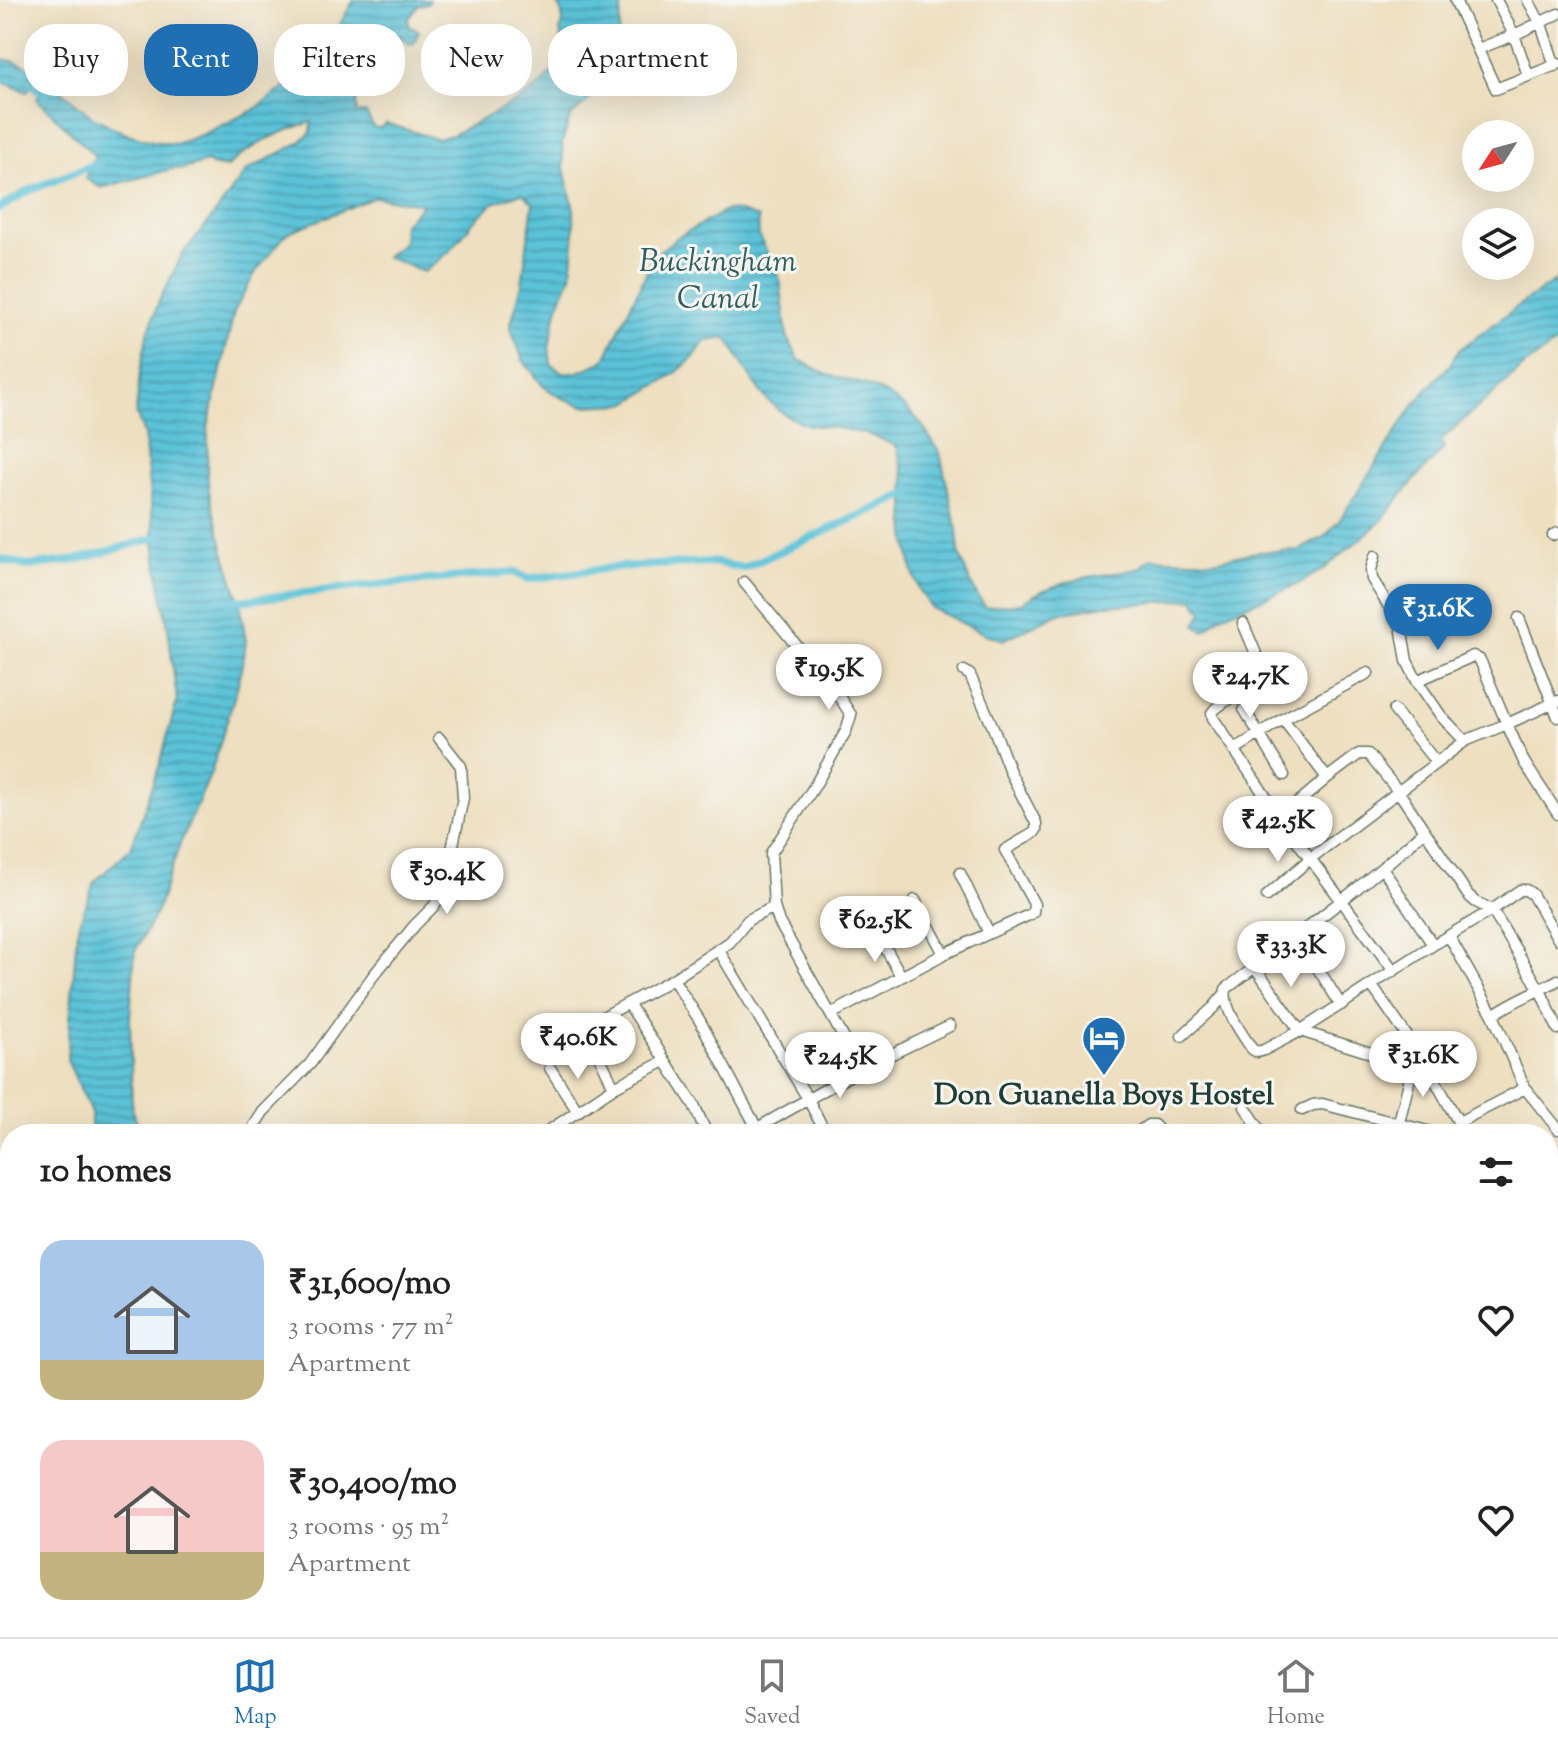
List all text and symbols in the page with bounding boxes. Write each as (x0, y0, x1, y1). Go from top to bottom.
chip: Buy (24, 24, 128, 96)
chip: Rent (144, 24, 258, 96)
chip: Filters (274, 24, 405, 96)
chip: New (421, 24, 532, 96)
chip: Apartment (548, 24, 737, 96)
north arrow (1462, 120, 1534, 192)
map controls (1462, 120, 1534, 280)
button: layers (1462, 208, 1534, 280)
water label: Buckingham Canal (639, 240, 797, 323)
pin: ₹31.6K (1373, 584, 1503, 652)
text: ₹31.6K (1402, 591, 1474, 628)
pin: ₹19.5K (764, 644, 894, 712)
text: ₹19.5K (794, 651, 864, 688)
pin: ₹24.7K (1185, 652, 1315, 720)
text: ₹24.7K (1211, 659, 1289, 696)
pin: ₹42.5K (1213, 796, 1343, 864)
text: ₹42.5K (1241, 803, 1315, 840)
pin: ₹30.4K (382, 848, 512, 916)
text: ₹30.4K (409, 855, 485, 892)
pin: ₹62.5K (810, 896, 940, 964)
text: ₹62.5K (838, 903, 912, 940)
pin: ₹33.3K (1226, 921, 1356, 989)
text: ₹33.3K (1255, 928, 1327, 965)
pin: ₹40.6K (513, 1013, 643, 1081)
hotel icon: Don Guanella Boys Hostel (1080, 1014, 1128, 1077)
text: ₹40.6K (539, 1020, 617, 1057)
pin: ₹31.6K (1358, 1031, 1488, 1099)
pin: ₹24.5K (775, 1032, 905, 1100)
text: ₹31.6K (1387, 1038, 1459, 1075)
text: ₹24.5K (803, 1039, 877, 1076)
place label: Don Guanella Boys Hostel (934, 1075, 1275, 1118)
text: 10 homes (40, 1148, 172, 1197)
icon: filters (1474, 1150, 1518, 1194)
text: ₹31,600/mo (288, 1260, 451, 1309)
icon: home (104, 1272, 200, 1368)
icon: heart (1474, 1298, 1518, 1342)
text: 3 rooms · 77 m² (288, 1309, 453, 1346)
text: Apartment (288, 1346, 411, 1383)
text: ₹30,400/mo (288, 1460, 457, 1509)
icon: home (104, 1472, 200, 1568)
icon: heart (1474, 1498, 1518, 1542)
text: 3 rooms · 95 m² (288, 1509, 449, 1546)
text: Apartment (288, 1546, 411, 1583)
tab: Map (233, 1654, 277, 1734)
tab: Saved (744, 1654, 800, 1734)
tab: Home (1267, 1654, 1325, 1734)

